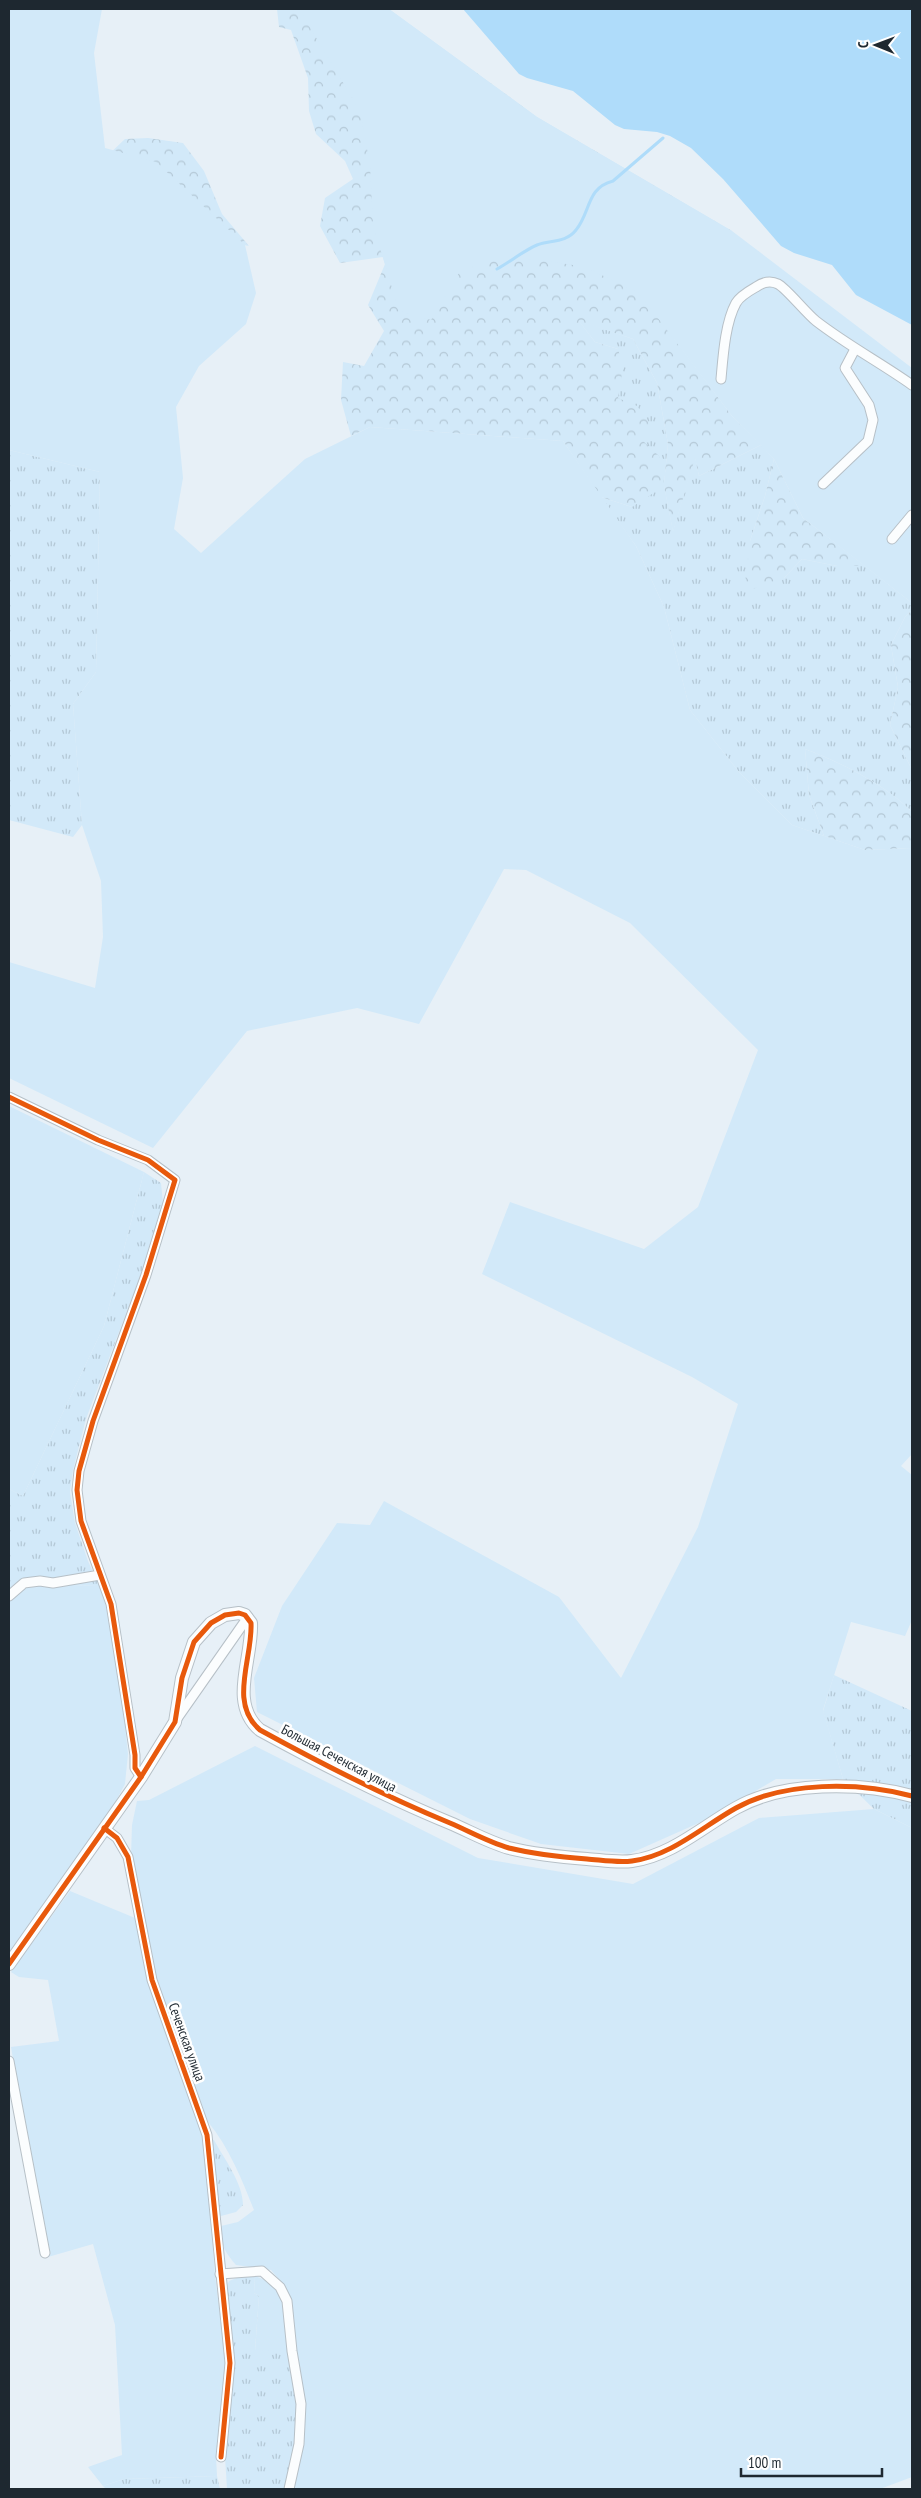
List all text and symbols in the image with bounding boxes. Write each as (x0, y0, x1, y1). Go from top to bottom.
north arrow (851, 20, 901, 70)
text: С (854, 41, 872, 48)
street label: Большая Сеченская улица (278, 1720, 400, 1796)
street label: Сеченская улица (164, 2000, 210, 2084)
scale bar (741, 2446, 882, 2478)
text: 100 m (748, 2453, 781, 2472)

